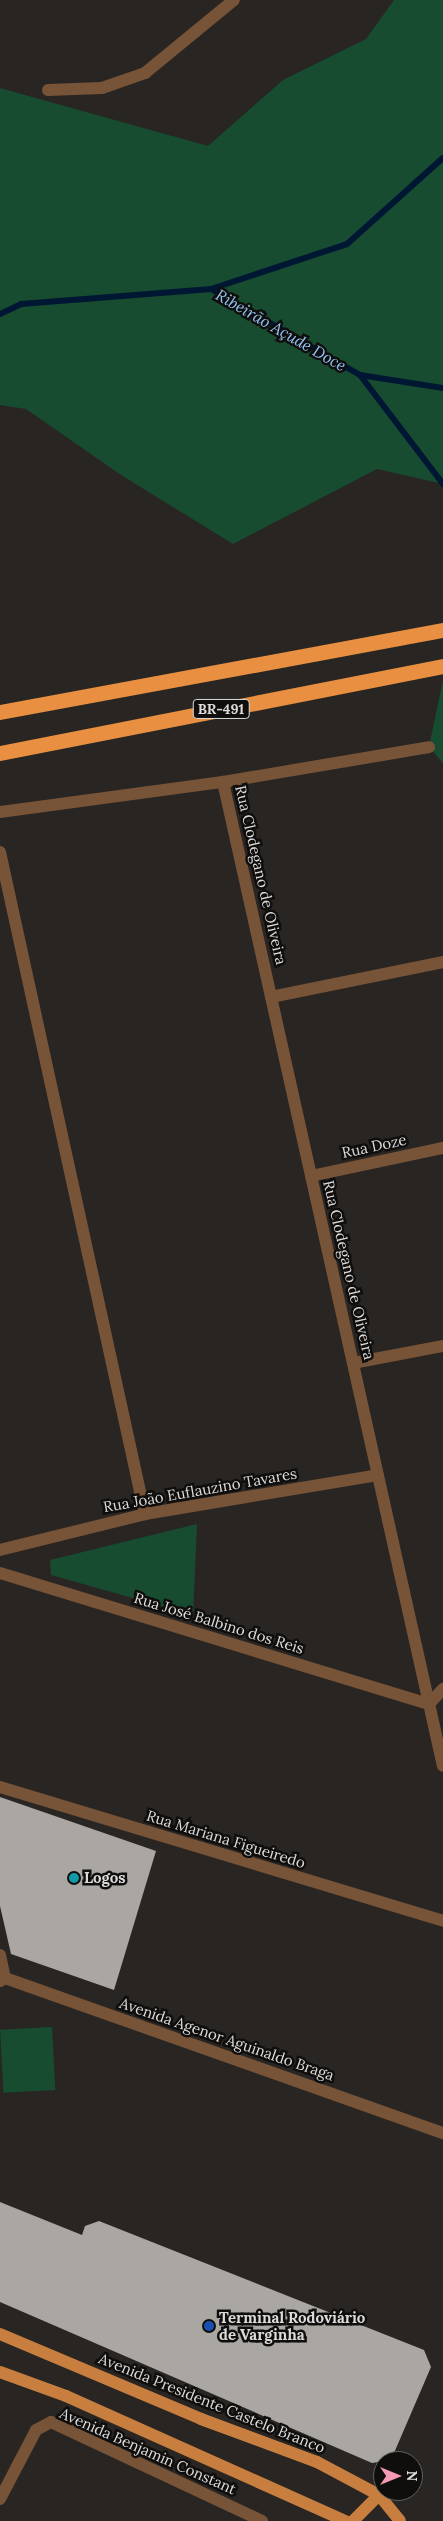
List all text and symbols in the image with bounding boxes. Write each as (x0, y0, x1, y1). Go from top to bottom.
water label: Ribeirão Açude Doce (212, 285, 350, 375)
road number: BR-491 (192, 698, 250, 721)
street label: Rua Clodegano de Oliveira (232, 784, 290, 966)
street label: Rua Doze (340, 1130, 408, 1162)
street label: Rua Clodegano de Oliveira (320, 1179, 378, 1361)
street label: Rua João Euflauzino Tavares (102, 1464, 298, 1516)
street label: Rua José Balbino dos Reis (132, 1589, 306, 1657)
street label: Rua Mariana Figueiredo (144, 1806, 308, 1872)
place label: Logos (84, 1869, 126, 1887)
marker: Logos (68, 1872, 80, 1884)
street label: Avenida Agenor Aguinaldo Braga (117, 1994, 337, 2084)
place label: Terminal Rodoviário de Varginha (219, 2308, 365, 2343)
marker: Terminal Rodoviário de Varginha (203, 2320, 215, 2332)
street label: Avenida Presidente Castelo Branco (96, 2349, 328, 2457)
street label: Avenida Benjamin Constant (57, 2404, 239, 2498)
north arrow (373, 2451, 423, 2501)
text: N (403, 2471, 421, 2481)

